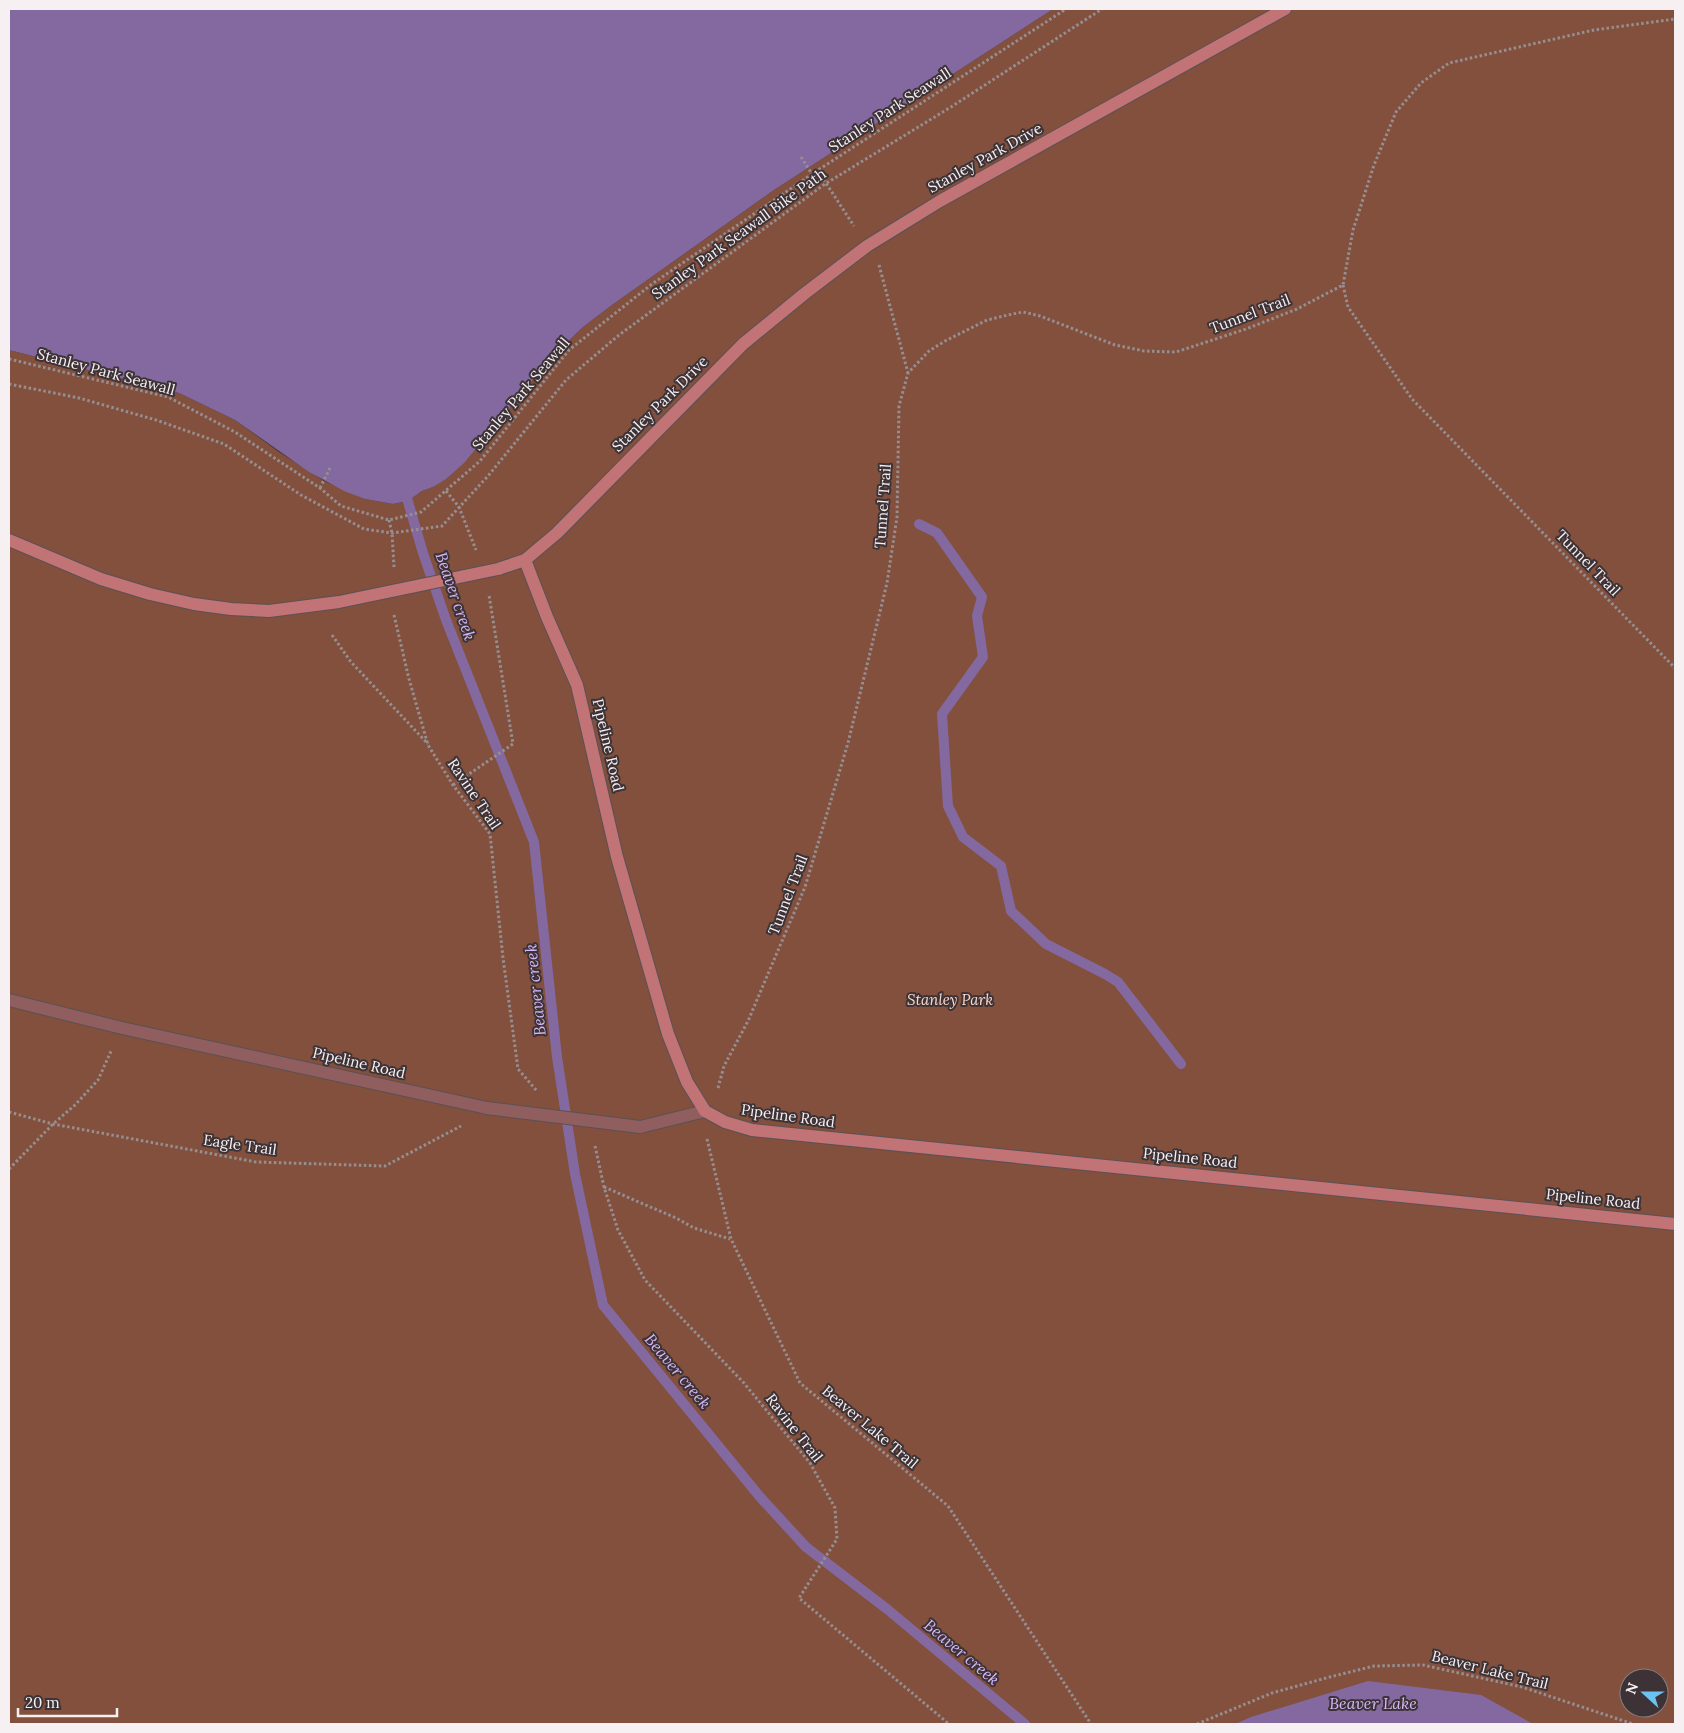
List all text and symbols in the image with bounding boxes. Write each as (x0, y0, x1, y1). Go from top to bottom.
street label: Stanley Park Seawall (825, 63, 955, 156)
street label: Stanley Park Drive (924, 118, 1045, 197)
street label: Stanley Park Seawall Bike Path (648, 164, 830, 303)
street label: Tunnel Trail (1207, 290, 1293, 338)
street label: Stanley Park Seawall (468, 333, 574, 454)
street label: Stanley Park Seawall (35, 344, 177, 399)
street label: Stanley Park Drive (608, 352, 712, 456)
street label: Tunnel Trail (870, 463, 895, 549)
street label: Tunnel Trail (1552, 526, 1625, 600)
water label: Beaver creek (432, 549, 480, 643)
street label: Pipeline Road (589, 697, 628, 793)
street label: Ravine Trail (444, 755, 505, 833)
street label: Tunnel Trail (764, 852, 812, 938)
water label: Beaver creek (520, 943, 550, 1037)
park label: Stanley Park (907, 990, 993, 1009)
street label: Pipeline Road (311, 1043, 407, 1082)
street label: Pipeline Road (740, 1100, 836, 1132)
street label: Eagle Trail (202, 1130, 278, 1159)
street label: Pipeline Road (1142, 1143, 1238, 1172)
street label: Pipeline Road (1545, 1184, 1641, 1213)
water label: Beaver creek (641, 1329, 715, 1413)
street label: Beaver Lake Trail (818, 1381, 922, 1472)
street label: Ravine Trail (762, 1390, 827, 1466)
water label: Beaver creek (920, 1615, 1004, 1689)
street label: Beaver Lake Trail (1430, 1646, 1550, 1693)
north arrow (1619, 1668, 1669, 1718)
text: N (1622, 1680, 1642, 1697)
scale bar (18, 1686, 116, 1718)
text: 20 m (25, 1693, 60, 1712)
water label: Beaver Lake (1329, 1693, 1417, 1713)

